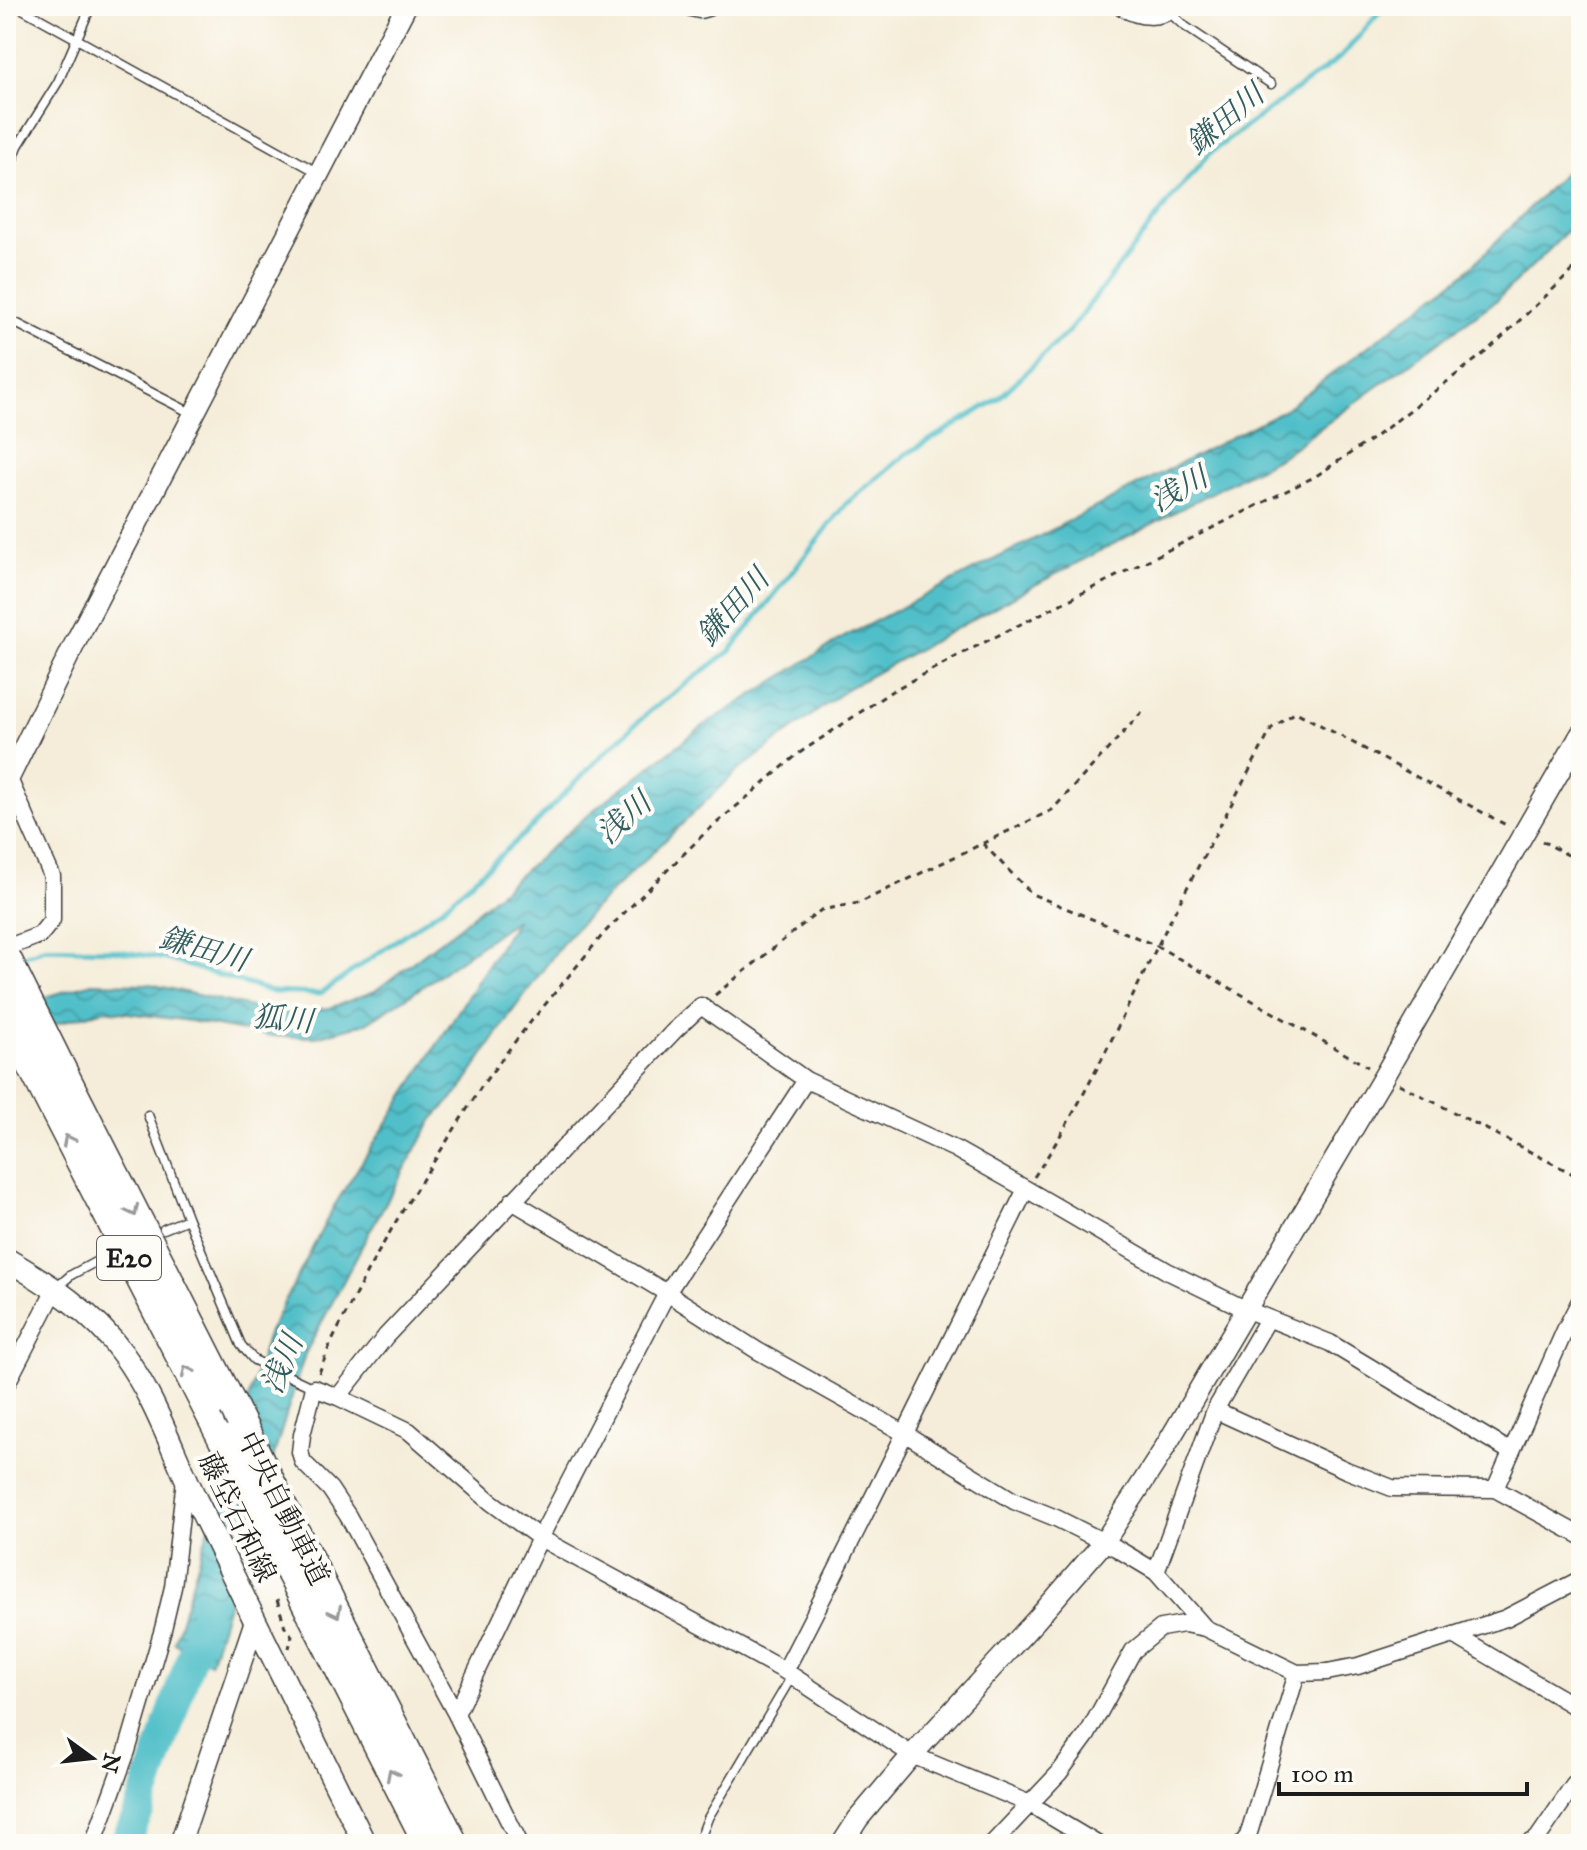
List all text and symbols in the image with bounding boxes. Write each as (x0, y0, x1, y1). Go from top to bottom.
water label: 鎌田川 (1179, 74, 1273, 162)
water label: 浅川 (1144, 457, 1217, 519)
water label: 鎌田川 (690, 559, 778, 652)
water label: 浅川 (590, 783, 661, 851)
water label: 鎌田川 (156, 919, 255, 980)
water label: 狐川 (252, 998, 317, 1040)
one-way arrow (63, 1134, 78, 1149)
one-way arrow (123, 1202, 139, 1217)
road number: E20 (97, 1236, 161, 1280)
water label: 浅川 (254, 1327, 311, 1399)
one-way arrow (182, 1365, 197, 1380)
street label: 中央自動車道 (230, 1425, 337, 1591)
street label: 藤垈石和線 (191, 1447, 284, 1588)
one-way arrow (327, 1604, 342, 1619)
north arrow (52, 1718, 132, 1798)
scale bar (1279, 1746, 1527, 1796)
text: N (95, 1751, 126, 1776)
text: 100 m (1291, 1759, 1354, 1789)
one-way arrow (387, 1768, 402, 1783)

